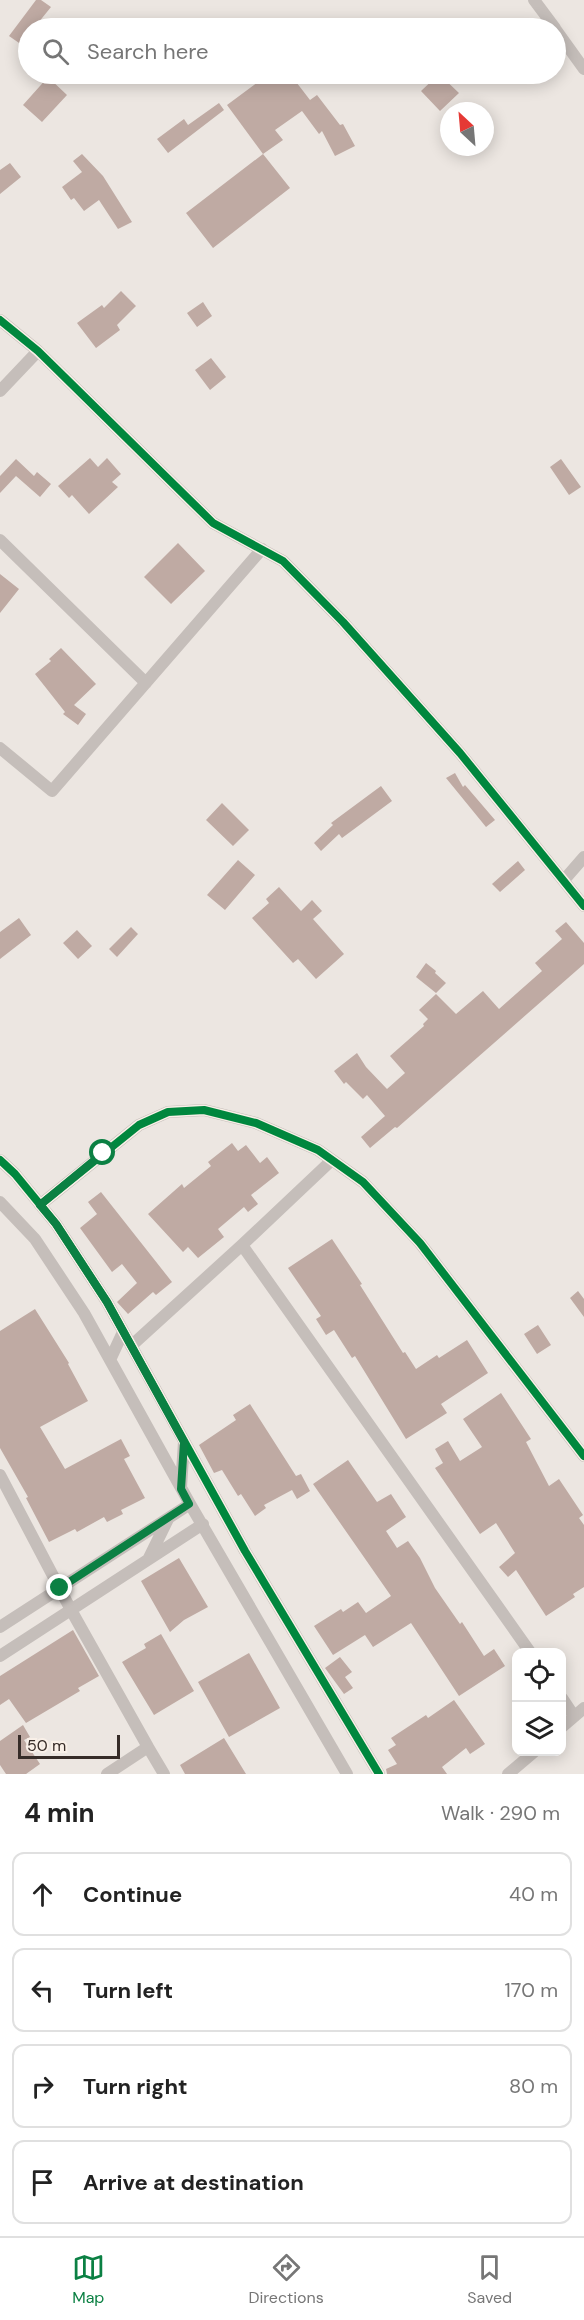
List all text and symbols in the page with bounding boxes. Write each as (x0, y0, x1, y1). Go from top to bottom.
search box (18, 18, 566, 84)
icon: search (39, 35, 72, 68)
text: Search here (87, 37, 208, 66)
north arrow (440, 102, 494, 156)
route start (89, 1139, 115, 1165)
route end (46, 1574, 72, 1600)
map controls (512, 1648, 566, 1756)
button: locate (512, 1648, 566, 1702)
button: layers (512, 1702, 566, 1756)
scale bar (18, 1732, 120, 1760)
text: 50 m (27, 1735, 66, 1756)
text: 4 min (24, 1796, 95, 1830)
text: Walk · 290 m (441, 1800, 560, 1826)
icon: ahead (26, 1878, 59, 1911)
text: Continue (83, 1880, 182, 1909)
text: 40 m (509, 1881, 558, 1907)
icon: left (26, 1974, 59, 2007)
text: Turn left (83, 1976, 173, 2005)
text: 170 m (505, 1977, 558, 2003)
icon: right (26, 2070, 59, 2103)
text: Turn right (83, 2072, 188, 2101)
text: 80 m (509, 2073, 558, 2099)
icon: arrive (26, 2166, 59, 2199)
text: Arrive at destination (83, 2168, 304, 2197)
tab: Map (72, 2251, 105, 2308)
tab: Directions (248, 2251, 324, 2308)
tab: Saved (467, 2251, 512, 2308)

